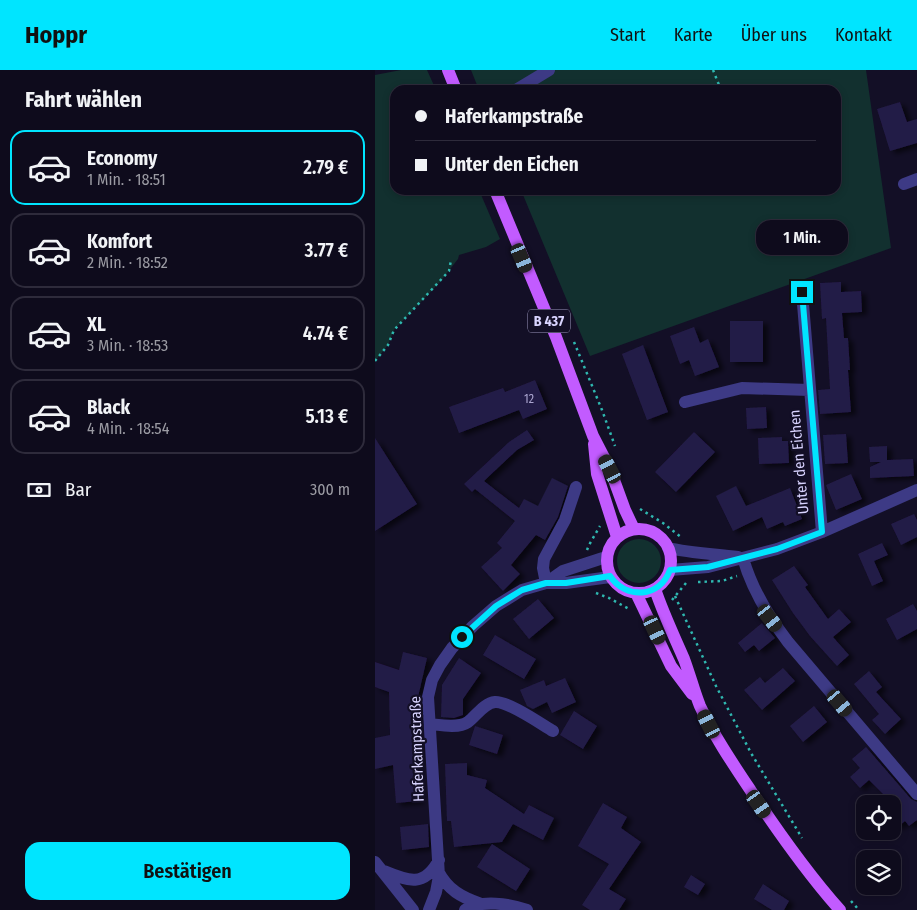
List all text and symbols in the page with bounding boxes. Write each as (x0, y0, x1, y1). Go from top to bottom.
text: Hoppr (25, 21, 87, 49)
text: Start (610, 24, 646, 46)
text: Karte (674, 24, 713, 46)
text: Über uns (741, 24, 807, 46)
text: Kontakt (835, 24, 892, 46)
text: Fahrt wählen (25, 86, 142, 113)
text: Haferkampstraße (445, 105, 583, 128)
icon: car (27, 145, 72, 190)
text: Economy (87, 147, 157, 170)
text: Unter den Eichen (445, 153, 579, 176)
text: 2.79 € (303, 156, 348, 179)
text: 1 Min. · 18:51 (87, 170, 166, 189)
callout: 1 Min. (756, 220, 848, 254)
icon: car (27, 228, 72, 273)
text: 1 Min. (783, 228, 821, 247)
text: Komfort (87, 230, 152, 253)
text: 3.77 € (305, 239, 348, 262)
car (509, 241, 534, 275)
text: 2 Min. · 18:52 (87, 253, 168, 272)
route end (791, 281, 813, 303)
road number: B 437 (528, 310, 570, 332)
icon: car (27, 311, 72, 356)
text: XL (87, 313, 106, 336)
text: 4.74 € (303, 322, 348, 345)
text: 3 Min. · 18:53 (87, 336, 168, 355)
house number: 12 (524, 392, 534, 406)
icon: car (27, 394, 72, 439)
text: Black (87, 396, 130, 419)
text: 5.13 € (305, 405, 348, 428)
street label: Unter den Eichen (785, 409, 813, 515)
text: 4 Min. · 18:54 (87, 419, 169, 438)
car (596, 452, 623, 486)
icon: cash (25, 476, 53, 504)
text: Bar (65, 478, 91, 501)
text: 300 m (310, 480, 350, 499)
car (754, 602, 785, 634)
car (641, 613, 668, 647)
route start (451, 626, 473, 648)
car (824, 687, 855, 719)
street label: Haferkampstraße (406, 696, 428, 802)
car (695, 707, 722, 741)
car (744, 787, 773, 821)
map controls (856, 795, 901, 895)
button: locate (856, 795, 901, 840)
button: Bestätigen (25, 842, 350, 900)
button: layers (856, 850, 901, 895)

